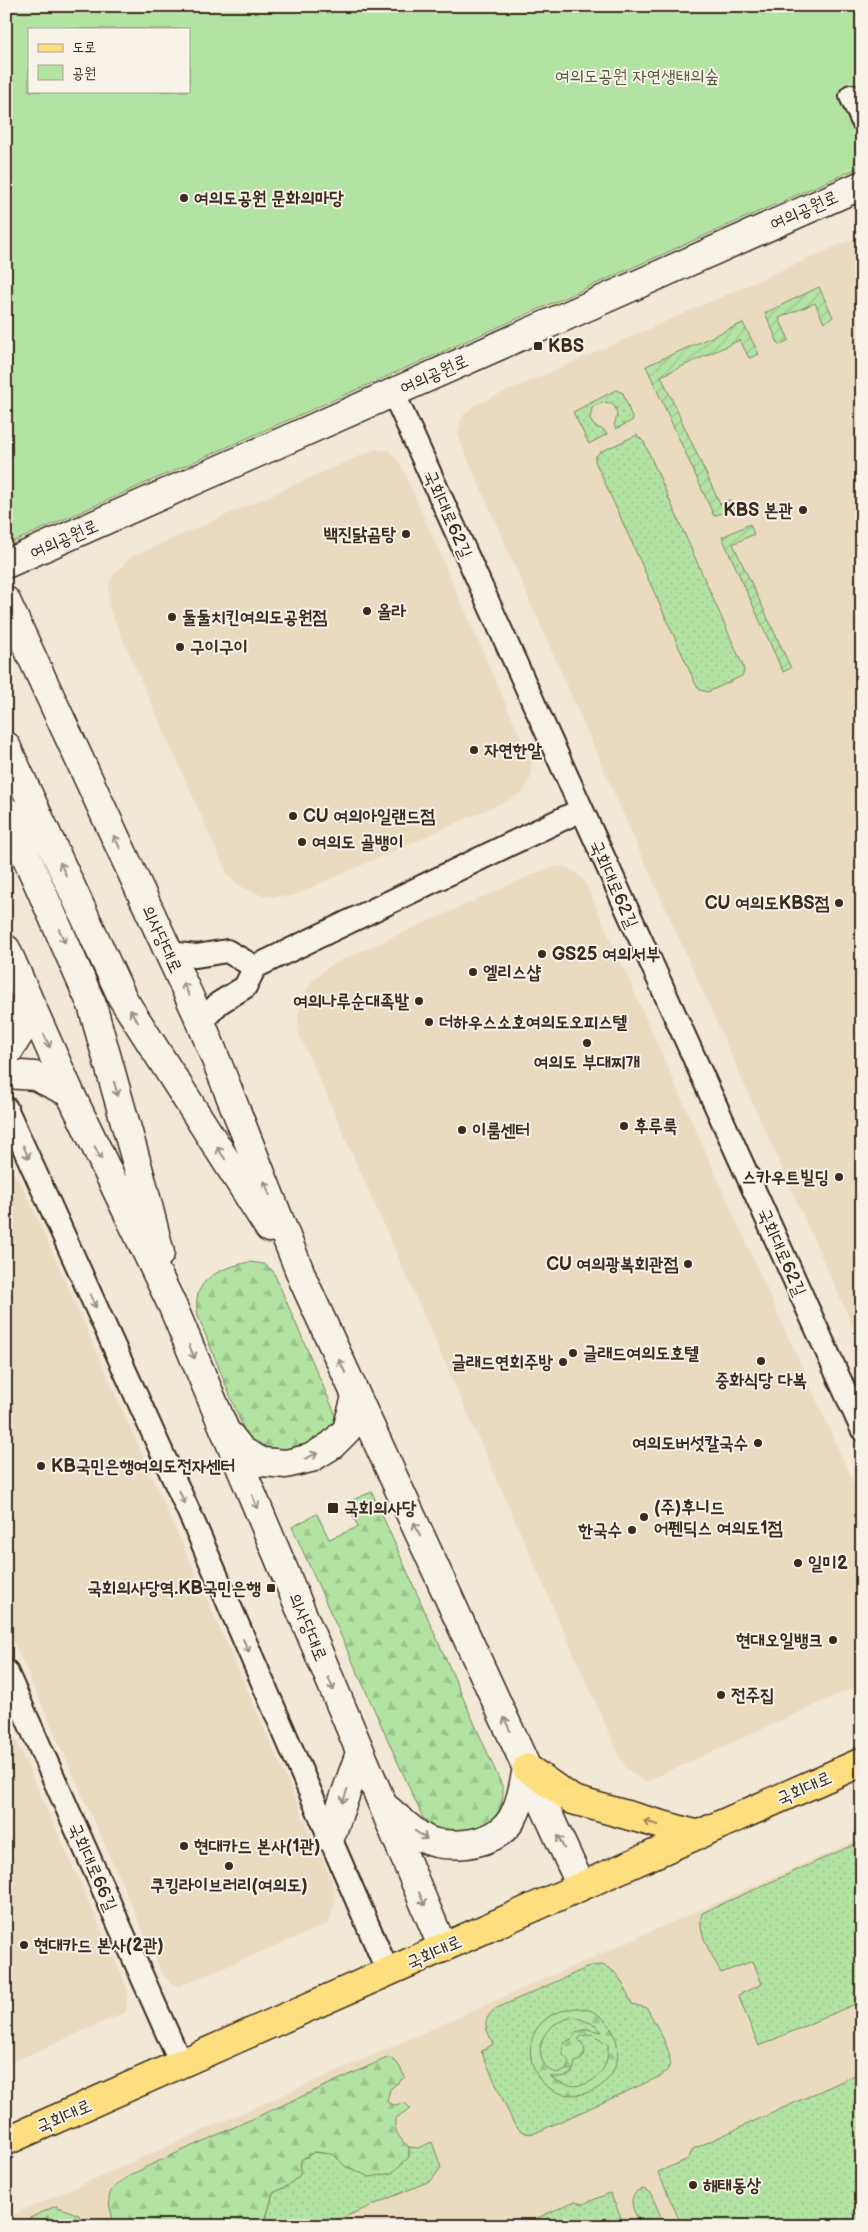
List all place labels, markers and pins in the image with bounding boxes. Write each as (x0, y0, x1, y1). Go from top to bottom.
place label: 여의도공원 문화의마당 (194, 188, 344, 209)
marker: 여의도공원 문화의마당 (178, 192, 190, 204)
place label: KBS (548, 336, 584, 357)
marker: KBS (532, 340, 544, 352)
place label: KBS 본관 (723, 500, 794, 521)
marker: KBS 본관 (797, 504, 809, 516)
place label: 백진닭곰탕 (324, 524, 397, 545)
marker: 백진닭곰탕 (400, 528, 412, 540)
place label: 올라 (377, 601, 406, 622)
marker: 올라 (361, 605, 373, 617)
place label: 둘둘치킨여의도공원점 (182, 607, 327, 628)
marker: 둘둘치킨여의도공원점 (166, 611, 178, 623)
place label: 구이구이 (190, 637, 248, 658)
marker: 구이구이 (174, 641, 186, 653)
place label: 자연한알 (484, 740, 542, 761)
marker: 자연한알 (468, 744, 480, 756)
place label: CU 여의아일랜드점 (303, 806, 435, 827)
marker: CU 여의아일랜드점 (287, 810, 299, 822)
place label: 여의도 골뱅이 (312, 832, 404, 853)
marker: 여의도 골뱅이 (296, 836, 308, 848)
place label: CU 여의도KBS점 (705, 893, 830, 914)
marker: CU 여의도KBS점 (833, 897, 845, 909)
place label: GS25 여의서부 (552, 944, 660, 965)
marker: GS25 여의서부 (536, 948, 548, 960)
place label: 엘리스샵 (483, 962, 541, 983)
marker: 엘리스샵 (467, 966, 479, 978)
place label: 여의나루순대족발 (293, 991, 410, 1012)
marker: 여의나루순대족발 (413, 995, 425, 1007)
place label: 더하우스소호여의도오피스텔 (439, 1012, 628, 1033)
marker: 더하우스소호여의도오피스텔 (423, 1016, 435, 1028)
marker: 여의도 부대찌개 (581, 1037, 593, 1049)
place label: 여의도 부대찌개 (534, 1052, 640, 1073)
place label: 후루룩 (634, 1116, 677, 1137)
place label: 이룸센터 (472, 1120, 530, 1141)
marker: 후루룩 (618, 1120, 630, 1132)
marker: 이룸센터 (456, 1124, 468, 1136)
place label: 스카우트빌딩 (742, 1167, 829, 1188)
marker: 스카우트빌딩 (833, 1171, 845, 1183)
place label: CU 여의광복회관점 (546, 1254, 679, 1275)
marker: CU 여의광복회관점 (682, 1258, 694, 1270)
place label: 글래드여의도호텔 (583, 1343, 699, 1364)
marker: 글래드여의도호텔 (567, 1347, 579, 1359)
place label: 글래드연회주방 (452, 1352, 554, 1373)
marker: 중화식당 다복 (755, 1355, 767, 1367)
marker: 글래드연회주방 (557, 1356, 569, 1368)
place label: 중화식당 다복 (715, 1370, 807, 1391)
place label: 여의도버섯칼국수 (632, 1433, 748, 1454)
marker: 여의도버섯칼국수 (752, 1437, 764, 1449)
place label: KB국민은행여의도전자센터 (51, 1456, 235, 1477)
marker: KB국민은행여의도전자센터 (35, 1460, 47, 1472)
place label: (주)후니드 어펜딕스 여의도1점 (654, 1497, 783, 1539)
place label: 국회의사당 (344, 1498, 417, 1519)
marker: 국회의사당 (326, 1501, 340, 1515)
marker: (주)후니드 어펜딕스 여의도1점 (638, 1511, 650, 1523)
place label: 한국수 (578, 1520, 622, 1541)
marker: 한국수 (626, 1524, 638, 1536)
place label: 일미2 (808, 1553, 848, 1574)
marker: 일미2 (792, 1557, 804, 1569)
place label: 국회의사당역.KB국민은행 (87, 1578, 261, 1599)
marker: 국회의사당역.KB국민은행 (265, 1582, 277, 1594)
place label: 현대오일뱅크 (736, 1630, 823, 1651)
marker: 현대오일뱅크 (827, 1634, 839, 1646)
place label: 전주집 (731, 1685, 774, 1706)
marker: 전주집 (715, 1689, 727, 1701)
place label: 현대카드 본사(1관) (194, 1836, 321, 1857)
marker: 현대카드 본사(1관) (178, 1840, 190, 1852)
marker: 쿠킹라이브러리(여의도) (223, 1860, 235, 1872)
place label: 쿠킹라이브러리(여의도) (150, 1875, 308, 1896)
place label: 현대카드 본사(2관) (34, 1935, 164, 1956)
marker: 현대카드 본사(2관) (18, 1939, 30, 1951)
place label: 해태동상 (703, 2175, 761, 2196)
marker: 해태동상 (687, 2179, 699, 2191)

